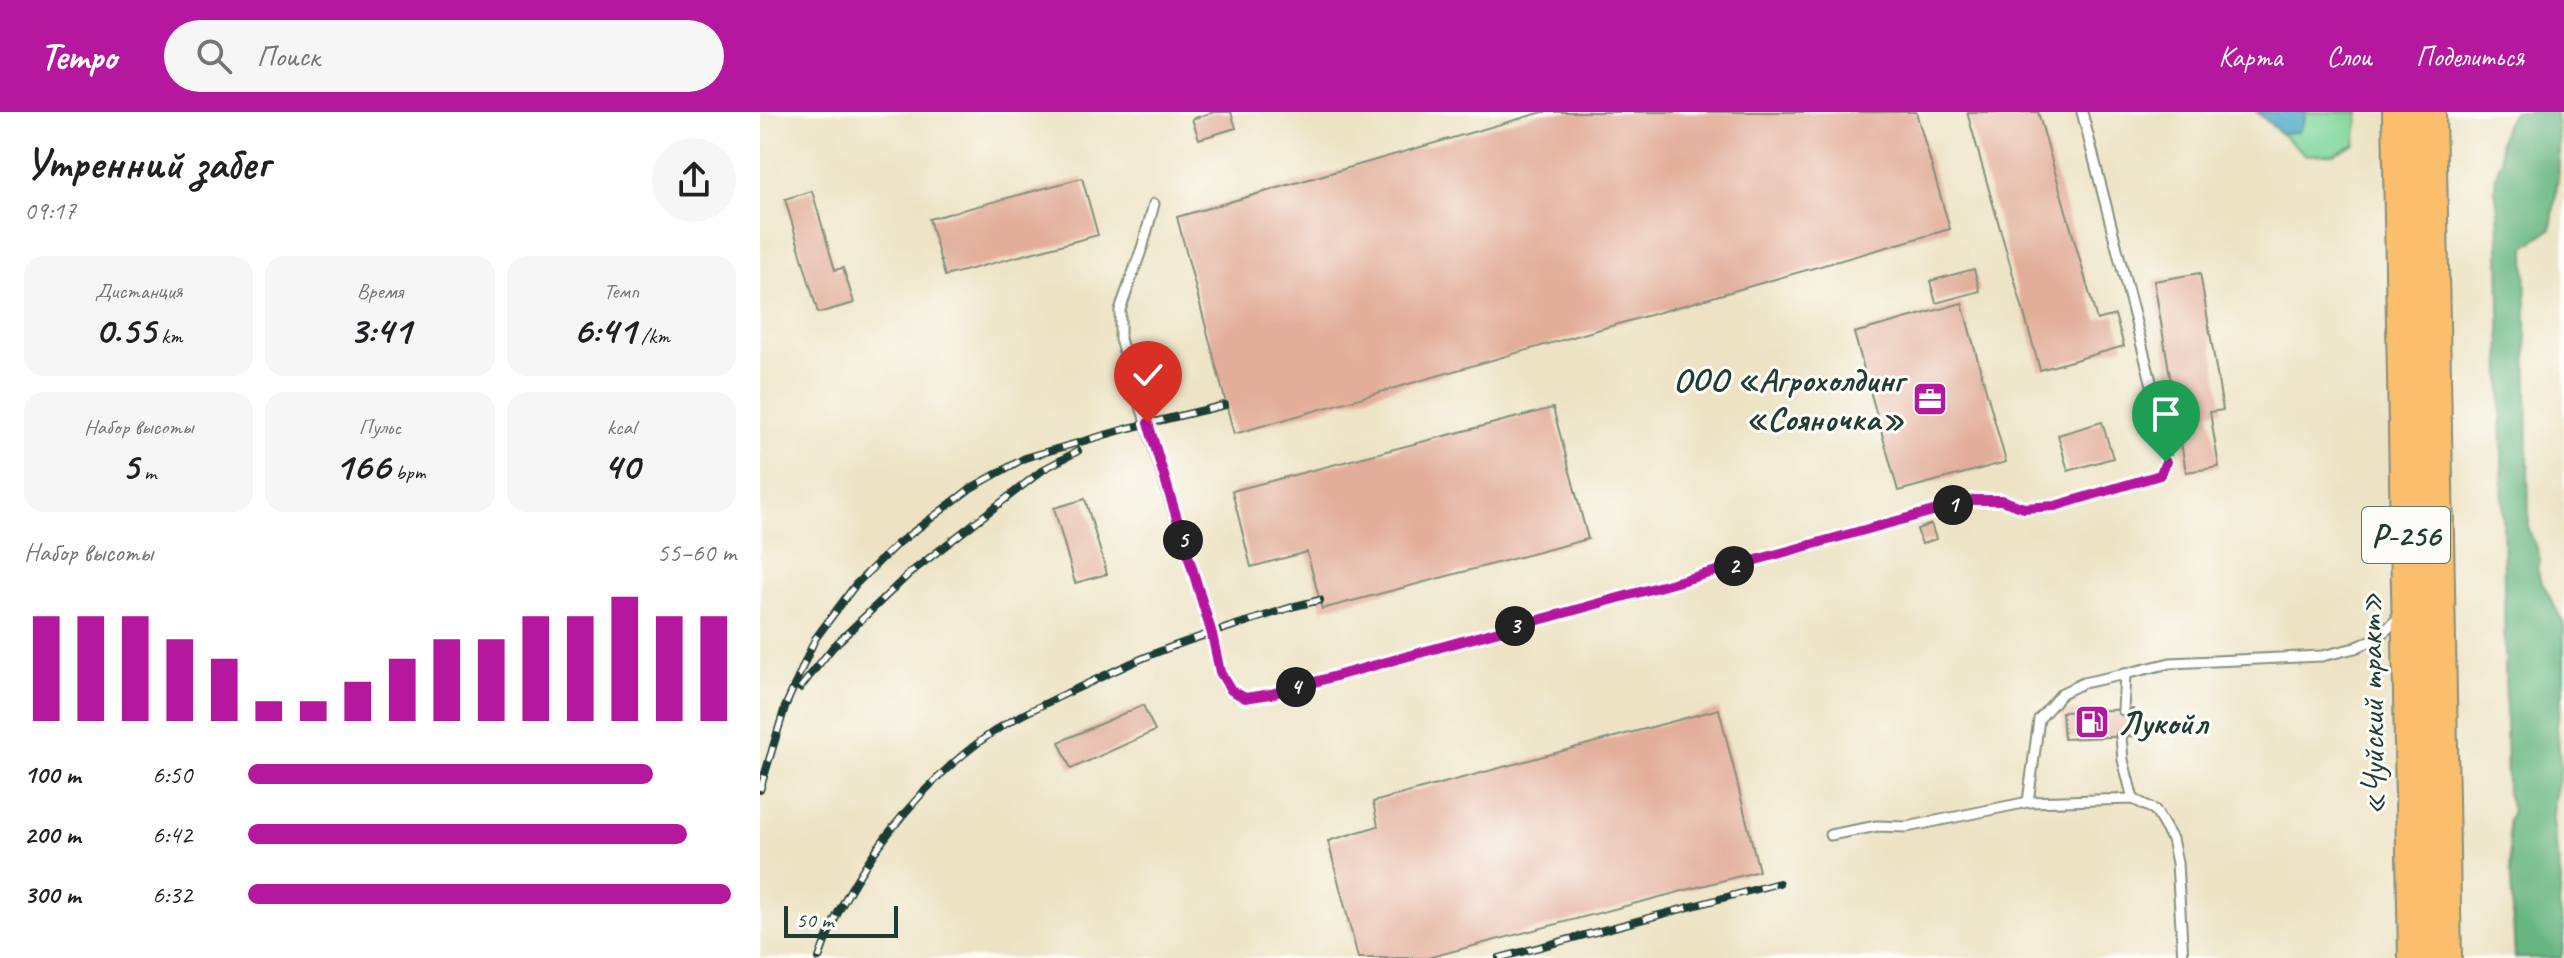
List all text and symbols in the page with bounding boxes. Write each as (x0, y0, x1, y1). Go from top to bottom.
search box (164, 20, 724, 92)
text: Tempo (40, 33, 116, 80)
icon: search (192, 34, 236, 78)
text: Поиск (256, 37, 320, 75)
text: Карта (2219, 39, 2283, 74)
text: Слои (2327, 39, 2372, 74)
text: Поделиться (2416, 39, 2524, 74)
text: Утренний забег (24, 136, 269, 191)
button: share (652, 138, 736, 222)
text: 09:17 (24, 194, 76, 227)
text: Дистанция (95, 277, 183, 305)
text: Время (357, 277, 403, 305)
text: Темп (604, 277, 639, 305)
text: 0.55 (95, 305, 156, 355)
text: 3:41 (349, 305, 411, 355)
text: 6:41 (573, 305, 636, 355)
text: km (156, 322, 182, 350)
text: /km (636, 322, 670, 350)
pin (1114, 341, 1182, 423)
icon: check (1126, 353, 1170, 397)
place label: ООО «Агрохолдинг «Сояночка» (1673, 358, 1909, 440)
office icon: ООО «Агрохолдинг «Сояночка» (1911, 380, 1949, 418)
pin (2132, 380, 2200, 462)
icon: arrive (2144, 392, 2188, 436)
text: Набор высоты (84, 413, 193, 441)
text: Пульс (359, 413, 401, 441)
text: kcal (607, 413, 636, 441)
text: 5 (121, 441, 139, 491)
text: 166 (334, 441, 390, 491)
text: 40 (603, 441, 639, 491)
text: m (139, 458, 156, 486)
text: bpm (390, 458, 426, 486)
pin: 1 (1933, 485, 1973, 525)
text: 1 (1948, 491, 1958, 519)
road number: Р-256 (2362, 507, 2450, 563)
pin: 5 (1163, 520, 1203, 560)
text: 5 (1178, 526, 1188, 554)
text: Набор высоты (24, 536, 153, 569)
text: 55–60 m (657, 536, 736, 569)
pin: 2 (1714, 546, 1754, 586)
text: 2 (1729, 552, 1739, 580)
street label: «Чуйский тракт» (2348, 592, 2395, 816)
pin: 3 (1495, 606, 1535, 646)
text: 3 (1510, 612, 1520, 640)
pin: 4 (1276, 667, 1316, 707)
text: 4 (1291, 673, 1301, 701)
place label: Лукойл (2118, 701, 2210, 744)
fuel station icon: Лукойл (2073, 703, 2111, 741)
text: 100 m (24, 758, 80, 791)
text: 6:50 (152, 758, 192, 791)
text: 200 m (24, 818, 80, 851)
text: 6:42 (152, 818, 192, 851)
text: 300 m (24, 878, 80, 911)
text: 6:32 (152, 878, 192, 911)
scale bar (784, 902, 898, 938)
text: 50 m (796, 906, 833, 934)

